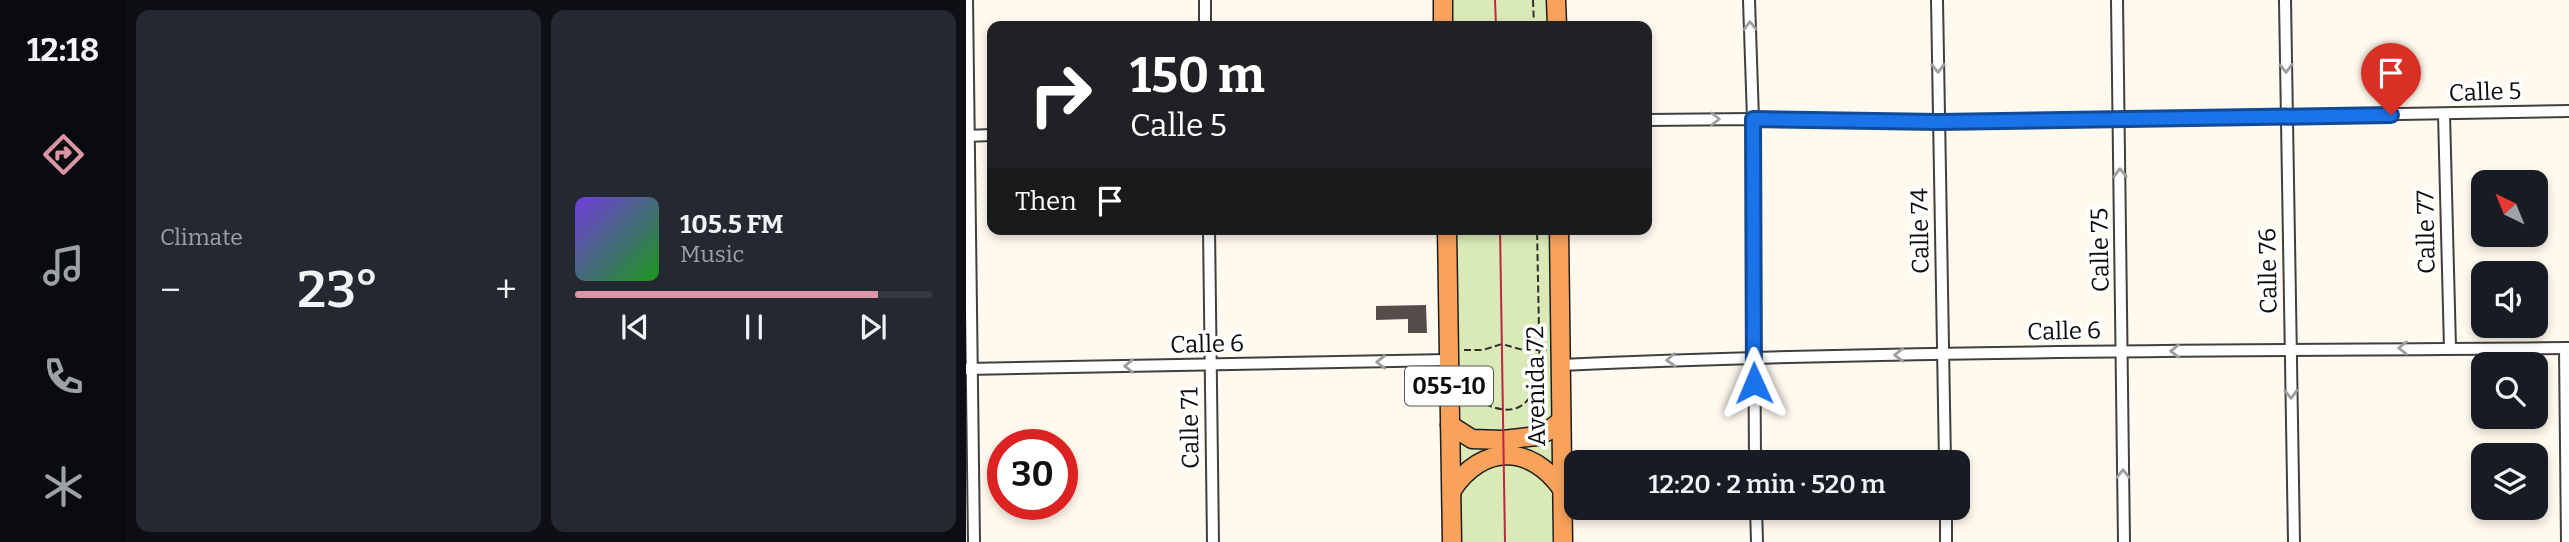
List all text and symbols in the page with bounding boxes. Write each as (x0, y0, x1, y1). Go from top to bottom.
one-way arrow (1742, 21, 1758, 31)
text: 12:18 (27, 31, 99, 69)
pin (2361, 43, 2421, 115)
text: 150 m (1130, 46, 1265, 105)
icon: right (1015, 49, 1106, 140)
icon: arrive (2372, 54, 2410, 92)
one-way arrow (1931, 63, 1946, 74)
one-way arrow (2278, 63, 2294, 74)
street label: Calle 5 (2448, 77, 2522, 107)
text: Calle 5 (1130, 106, 1227, 144)
one-way arrow (1710, 111, 1721, 127)
icon: directions (39, 130, 88, 179)
one-way arrow (2112, 167, 2127, 178)
north arrow (2471, 170, 2548, 247)
map controls (2471, 170, 2548, 520)
icon: arrive (1091, 182, 1129, 220)
text: Then (1015, 186, 1077, 217)
street label: Calle 74 (1905, 188, 1935, 274)
street label: Calle 77 (2411, 190, 2441, 274)
street label: Calle 75 (2085, 208, 2115, 292)
text: 105.5 FM (680, 209, 783, 240)
text: Climate (160, 223, 243, 251)
street label: Calle 76 (2253, 228, 2283, 314)
text: Music (680, 240, 744, 268)
icon: music (39, 241, 88, 290)
text: 23° (297, 258, 379, 321)
button: sound (2471, 261, 2548, 338)
text: − (160, 267, 181, 313)
text: + (495, 267, 517, 313)
icon: previous (616, 308, 654, 346)
icon: pause (735, 308, 773, 346)
icon: next (854, 308, 892, 346)
street label: Calle 6 (2027, 316, 2101, 346)
street label: Avenida 72 (1521, 326, 1551, 446)
street label: Calle 6 (1170, 329, 1244, 359)
one-way arrow (2397, 340, 2408, 356)
one-way arrow (2170, 343, 2181, 358)
position arrow (1717, 346, 1791, 420)
one-way arrow (1893, 347, 1904, 362)
icon: phone (39, 352, 88, 401)
button: search (2471, 352, 2548, 429)
one-way arrow (1666, 353, 1677, 368)
one-way arrow (1375, 354, 1386, 369)
one-way arrow (1123, 358, 1133, 374)
road number: 055-10 (1405, 366, 1493, 406)
street label: Calle 71 (1175, 387, 1205, 469)
one-way arrow (2283, 389, 2299, 399)
speed limit sign: 30 (987, 429, 1078, 520)
button: layers (2471, 443, 2548, 520)
icon: climate (39, 462, 88, 511)
one-way arrow (2115, 468, 2131, 479)
text: 12:20 · 2 min · 520 m (1649, 469, 1885, 500)

